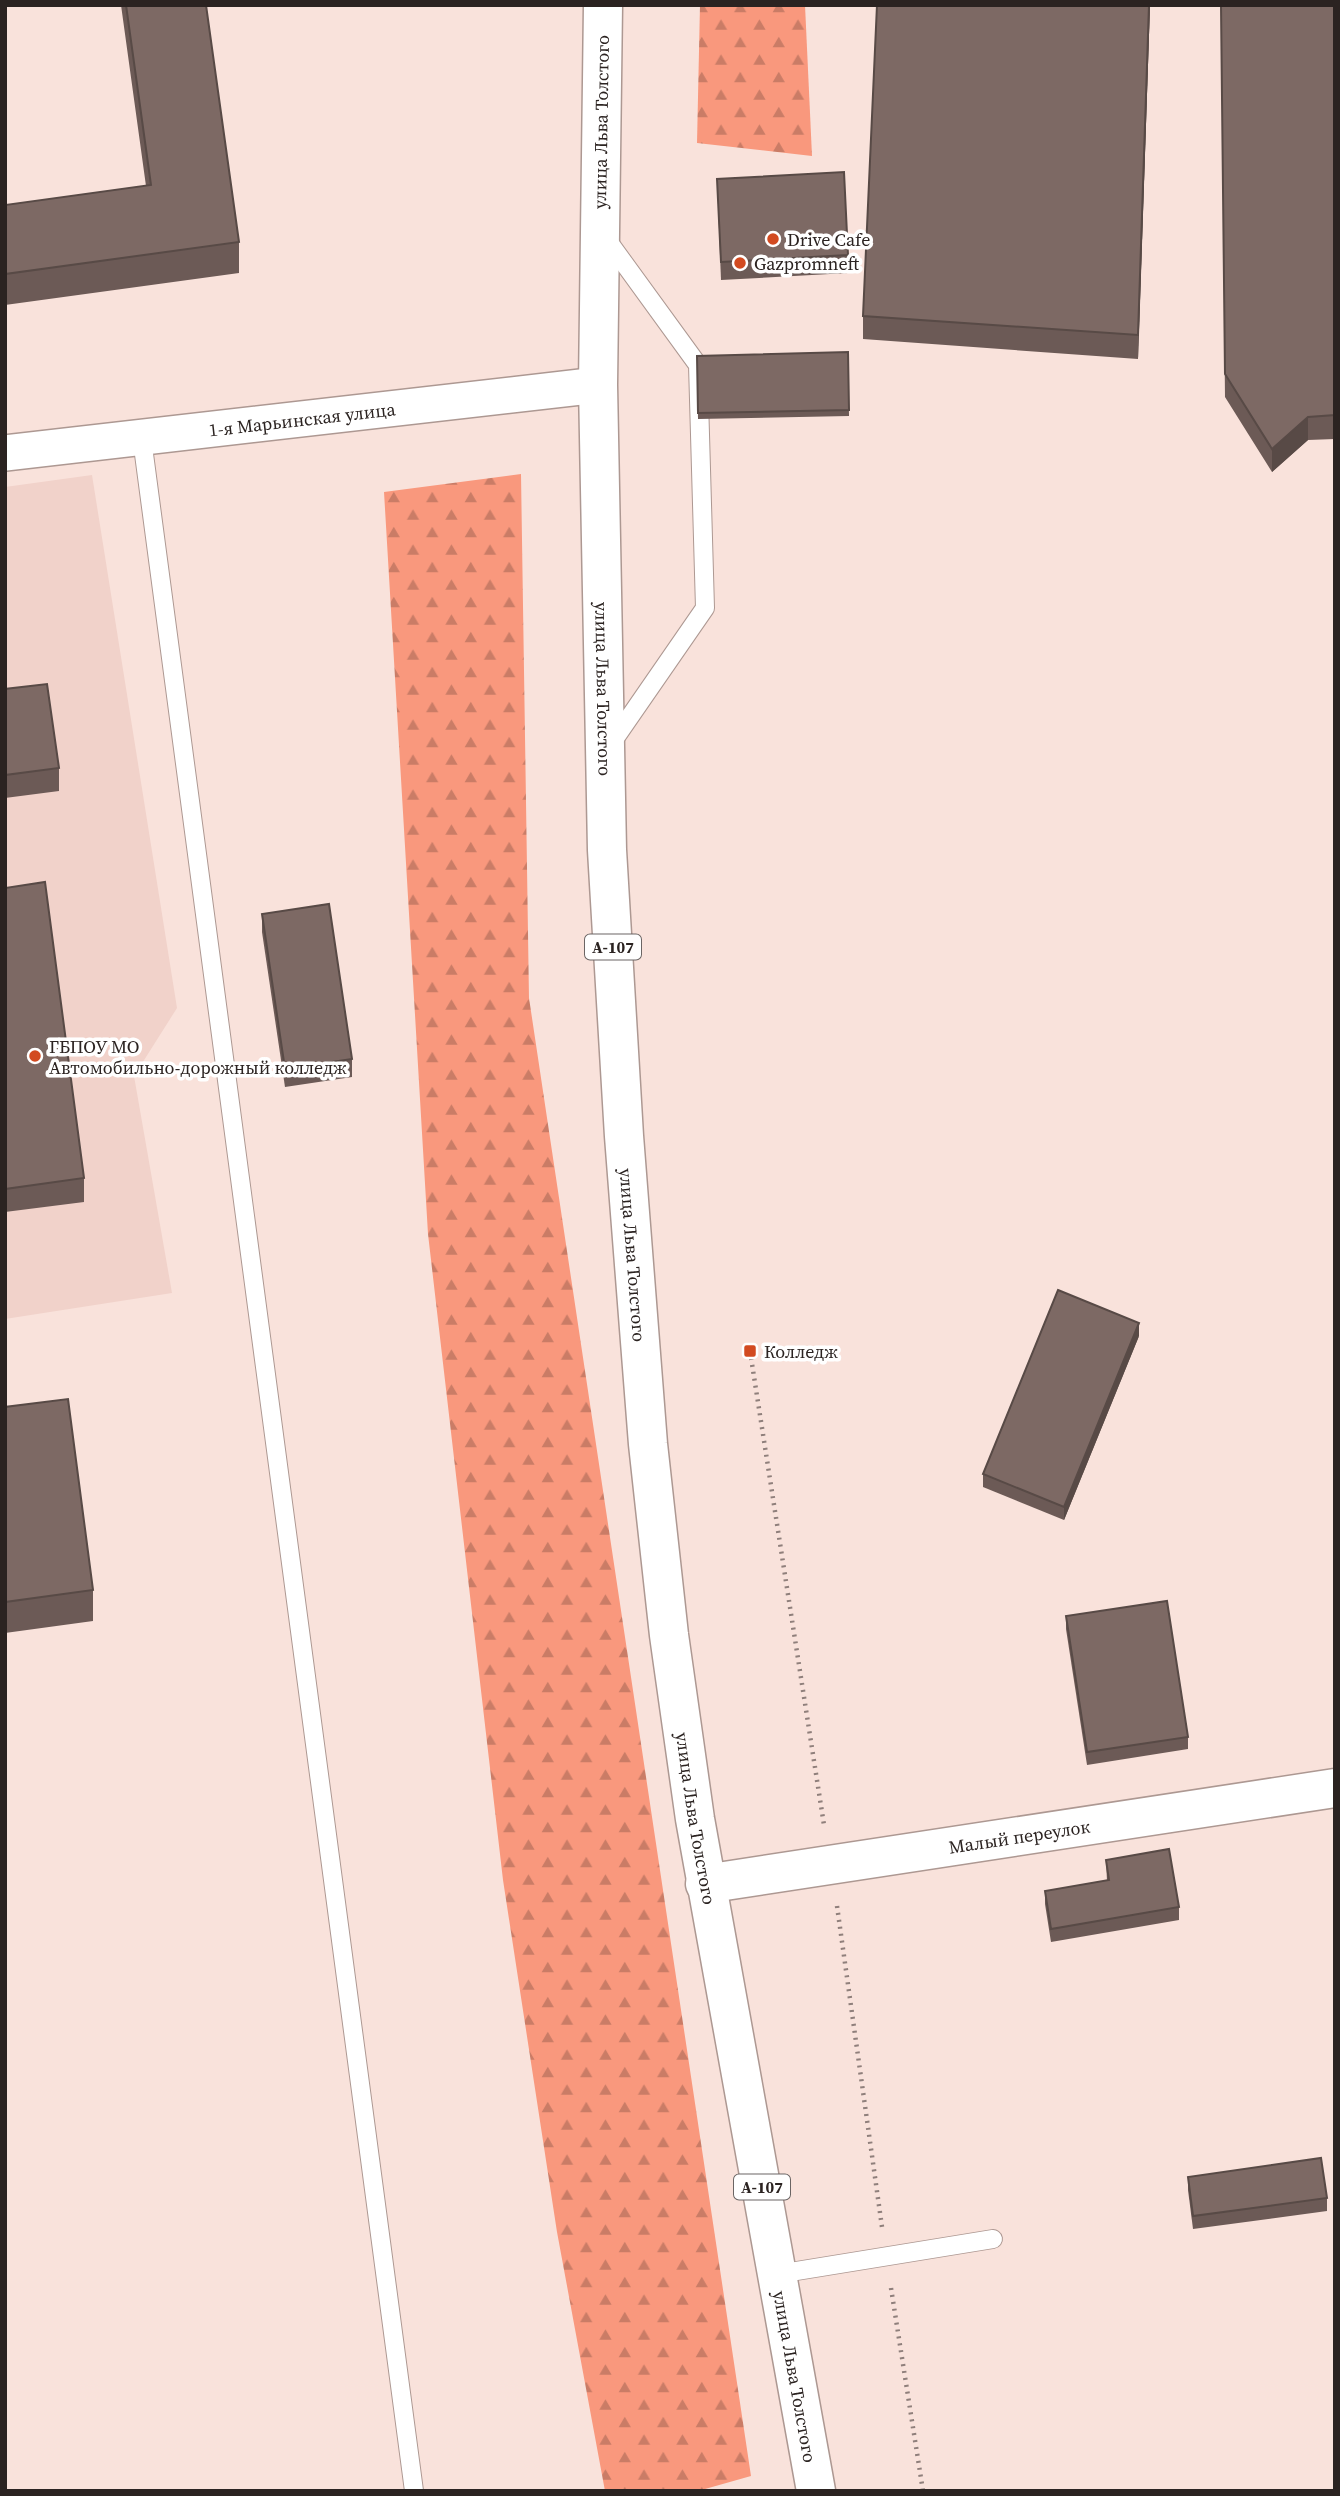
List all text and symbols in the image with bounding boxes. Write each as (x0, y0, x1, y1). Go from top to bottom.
street label: улица Льва Толстого (587, 35, 615, 209)
place label: Drive Cafe (787, 227, 870, 252)
marker: Drive Cafe (765, 231, 781, 247)
place label: Gazpromneft (754, 251, 859, 276)
marker: Gazpromneft (732, 255, 748, 271)
street label: 1-я Марьинская улица (207, 396, 398, 442)
street label: улица Льва Толстого (590, 602, 618, 776)
road number: А-107 (585, 934, 641, 959)
place label: ГБПОУ МО Автомобильно-дорожный колледж (49, 1034, 347, 1080)
marker: ГБПОУ МО Автомобильно-дорожный колледж (27, 1048, 43, 1064)
street label: улица Льва Толстого (614, 1167, 653, 1343)
place label: Колледж (764, 1339, 838, 1364)
marker: Колледж (742, 1343, 758, 1359)
street label: улица Льва Толстого (670, 1730, 723, 1907)
street label: Малый переулок (947, 1813, 1092, 1859)
road number: А-107 (734, 2174, 790, 2200)
street label: улица Льва Толстого (768, 2288, 823, 2465)

